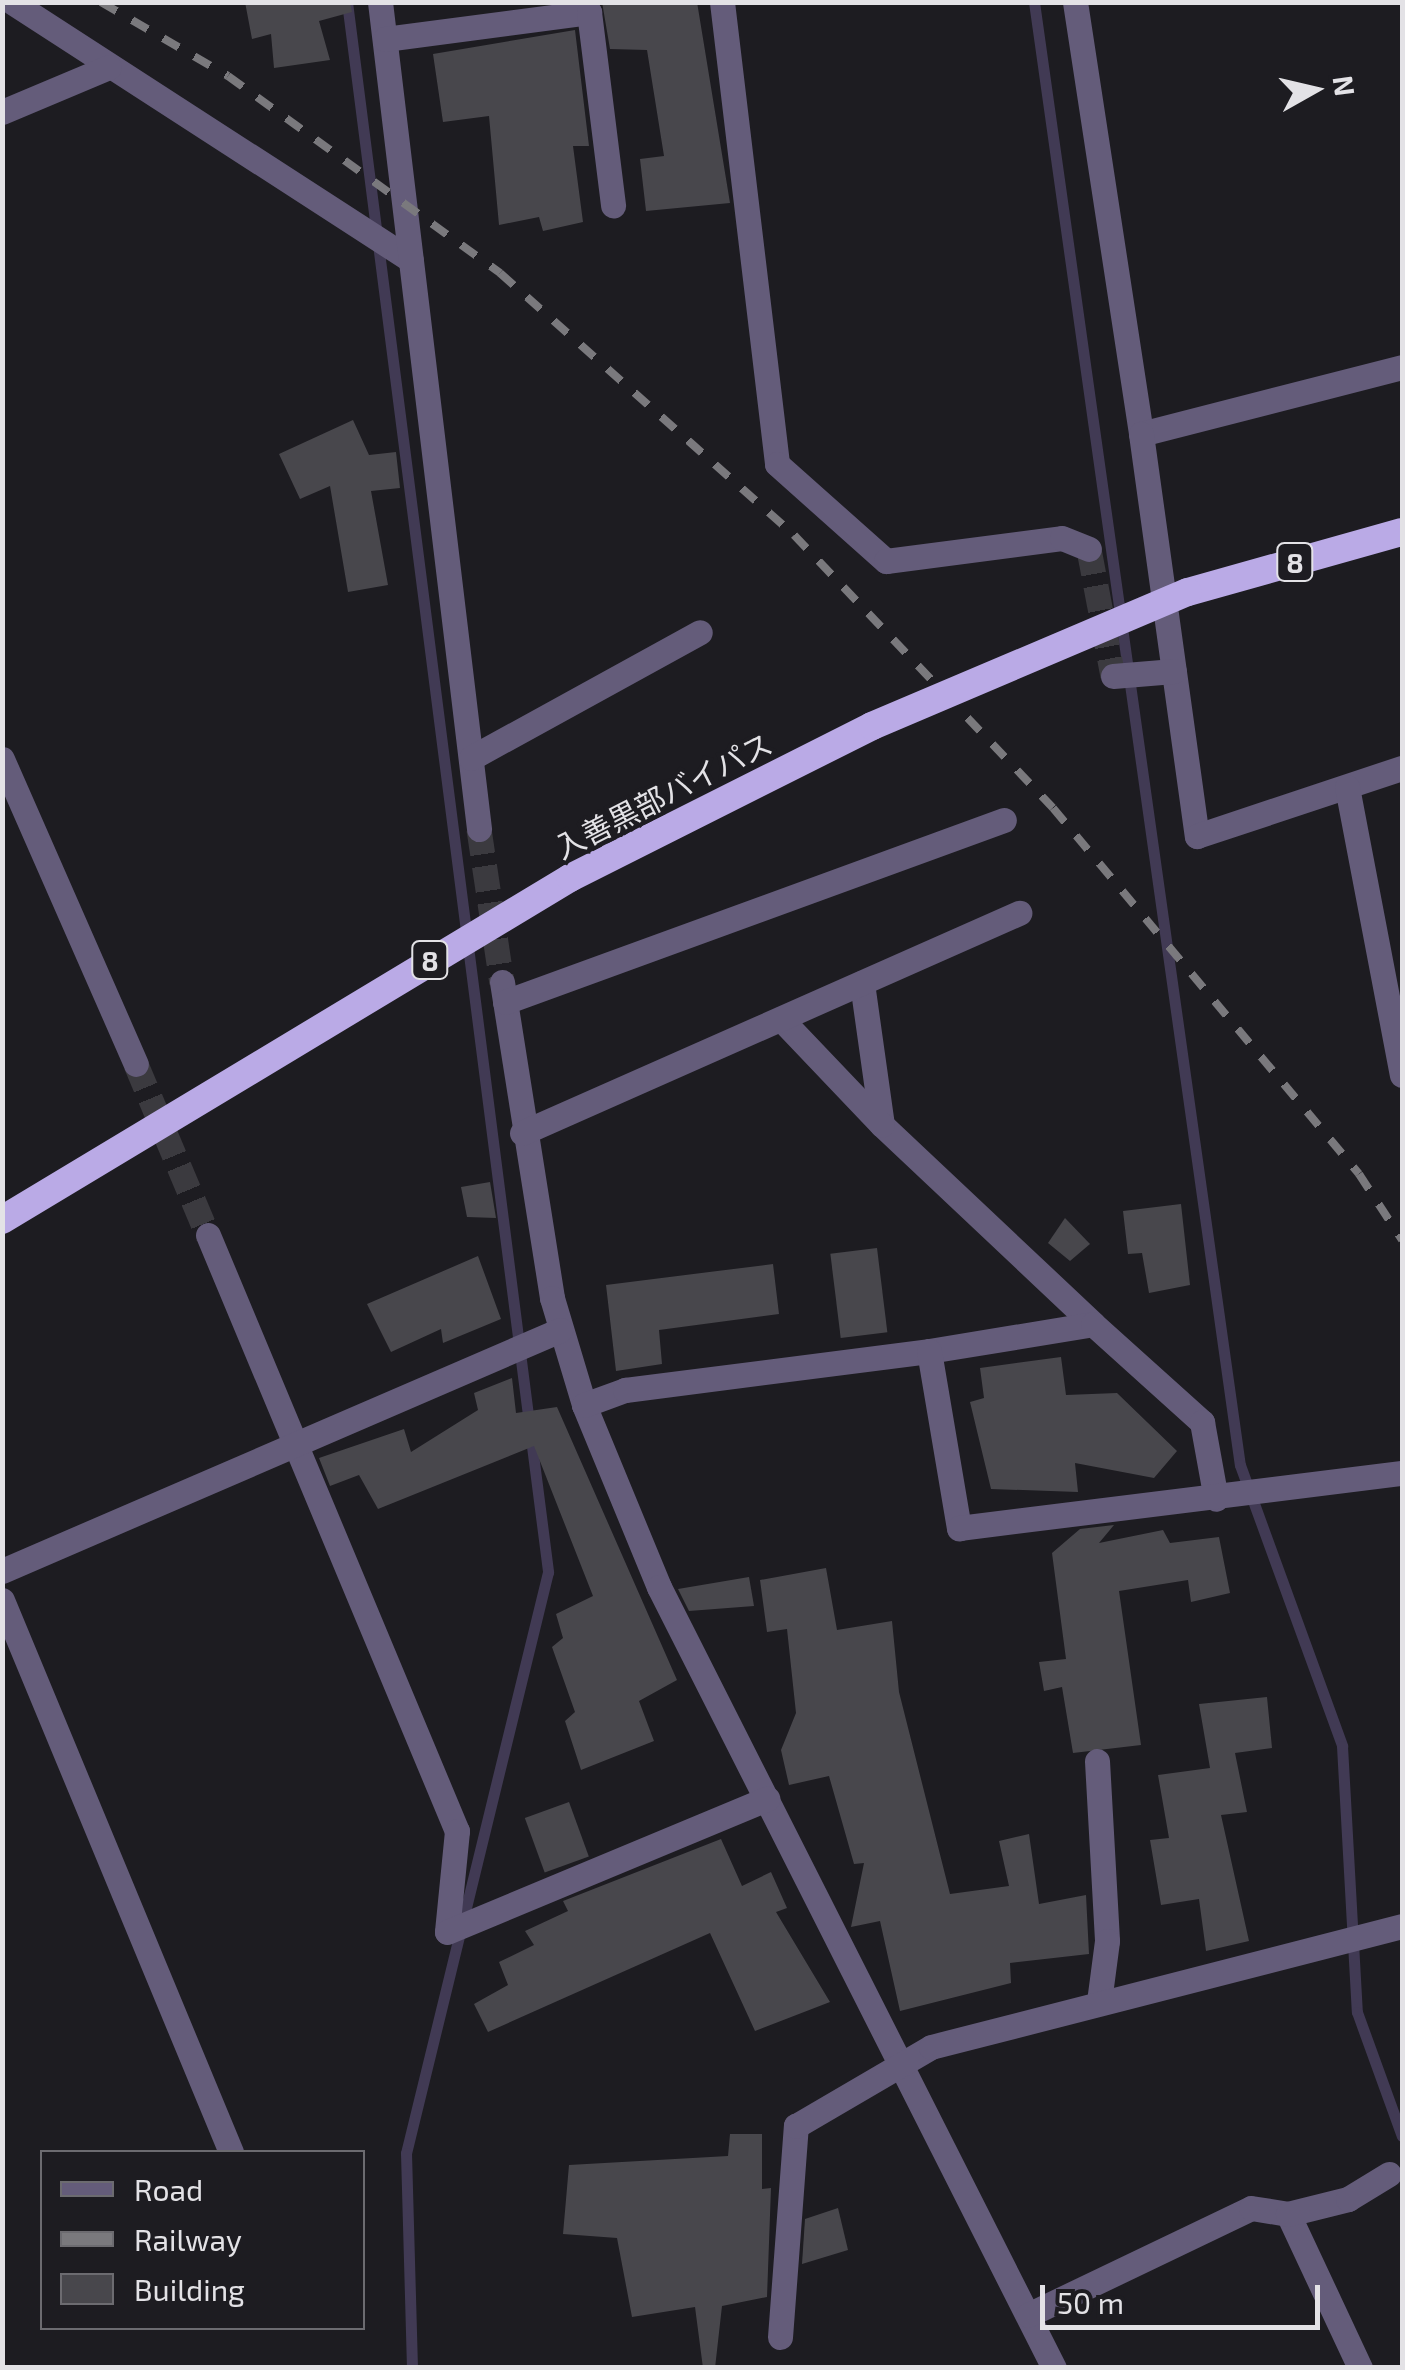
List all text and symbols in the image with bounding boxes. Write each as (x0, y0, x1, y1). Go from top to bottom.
north arrow (1265, 40, 1365, 140)
text: N (1326, 73, 1363, 98)
road number: 8 (1275, 539, 1315, 585)
street label: 入善黒部バイパス (548, 724, 778, 866)
road number: 8 (410, 937, 450, 983)
legend (40, 2150, 365, 2330)
text: Road (134, 2171, 203, 2207)
text: Railway (134, 2221, 242, 2257)
scale bar (1045, 2265, 1325, 2327)
text: Building (134, 2271, 245, 2307)
text: 50 m (1057, 2284, 1124, 2320)

